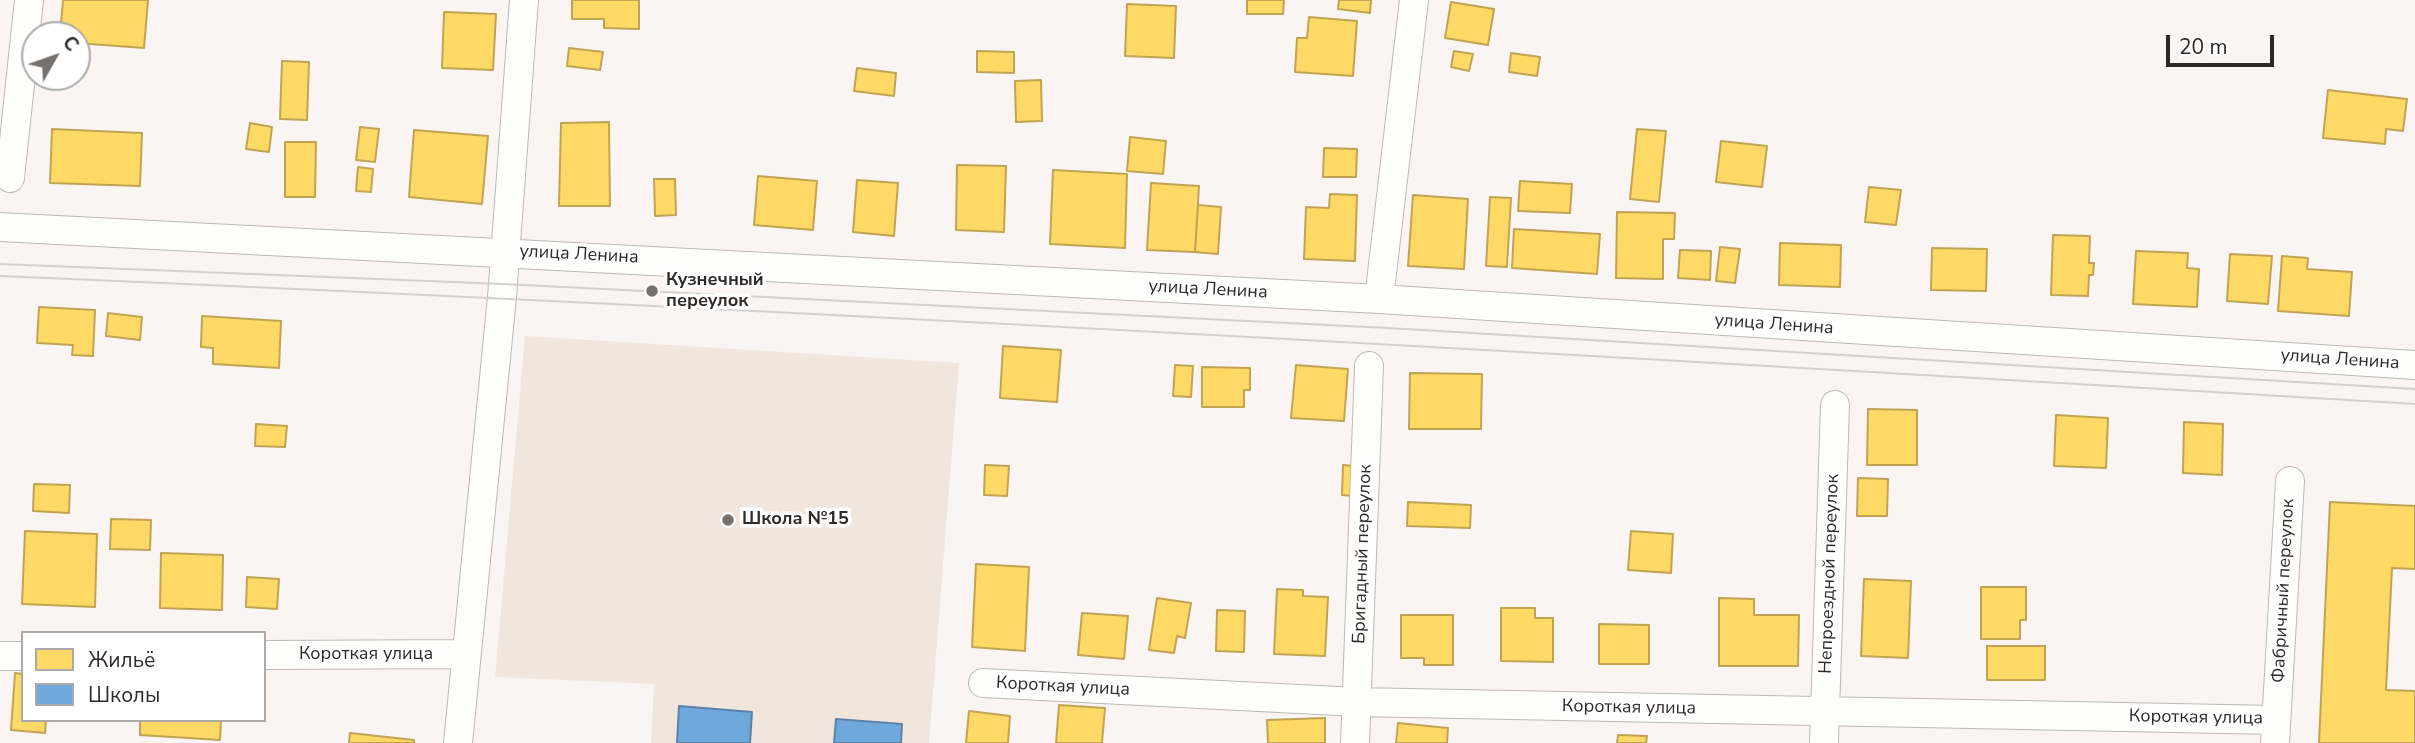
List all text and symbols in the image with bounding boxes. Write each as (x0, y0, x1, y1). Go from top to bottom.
north arrow (21, 21, 91, 91)
scale bar (2170, 21, 2278, 65)
text: С (56, 30, 85, 57)
text: 20 m (2179, 33, 2228, 61)
street label: улица Ленина (519, 241, 639, 269)
place label: Кузнечный переулок (666, 270, 764, 312)
street label: улица Ленина (1148, 276, 1268, 304)
marker: Кузнечный переулок (644, 283, 660, 299)
street label: улица Ленина (1714, 310, 1834, 340)
street label: улица Ленина (2280, 345, 2400, 375)
street label: Бригадный переулок (1349, 464, 1377, 644)
street label: Непроездной переулок (1816, 474, 1844, 674)
street label: Фабричный переулок (2268, 498, 2300, 684)
place label: Школа №15 (742, 509, 849, 531)
marker: Школа №15 (720, 512, 736, 528)
legend (21, 631, 266, 722)
street label: Короткая улица (299, 644, 433, 666)
text: Жильё (88, 646, 155, 674)
street label: Короткая улица (995, 673, 1131, 701)
text: Школы (88, 681, 160, 709)
street label: Короткая улица (1562, 696, 1696, 720)
street label: Короткая улица (2129, 706, 2263, 730)

